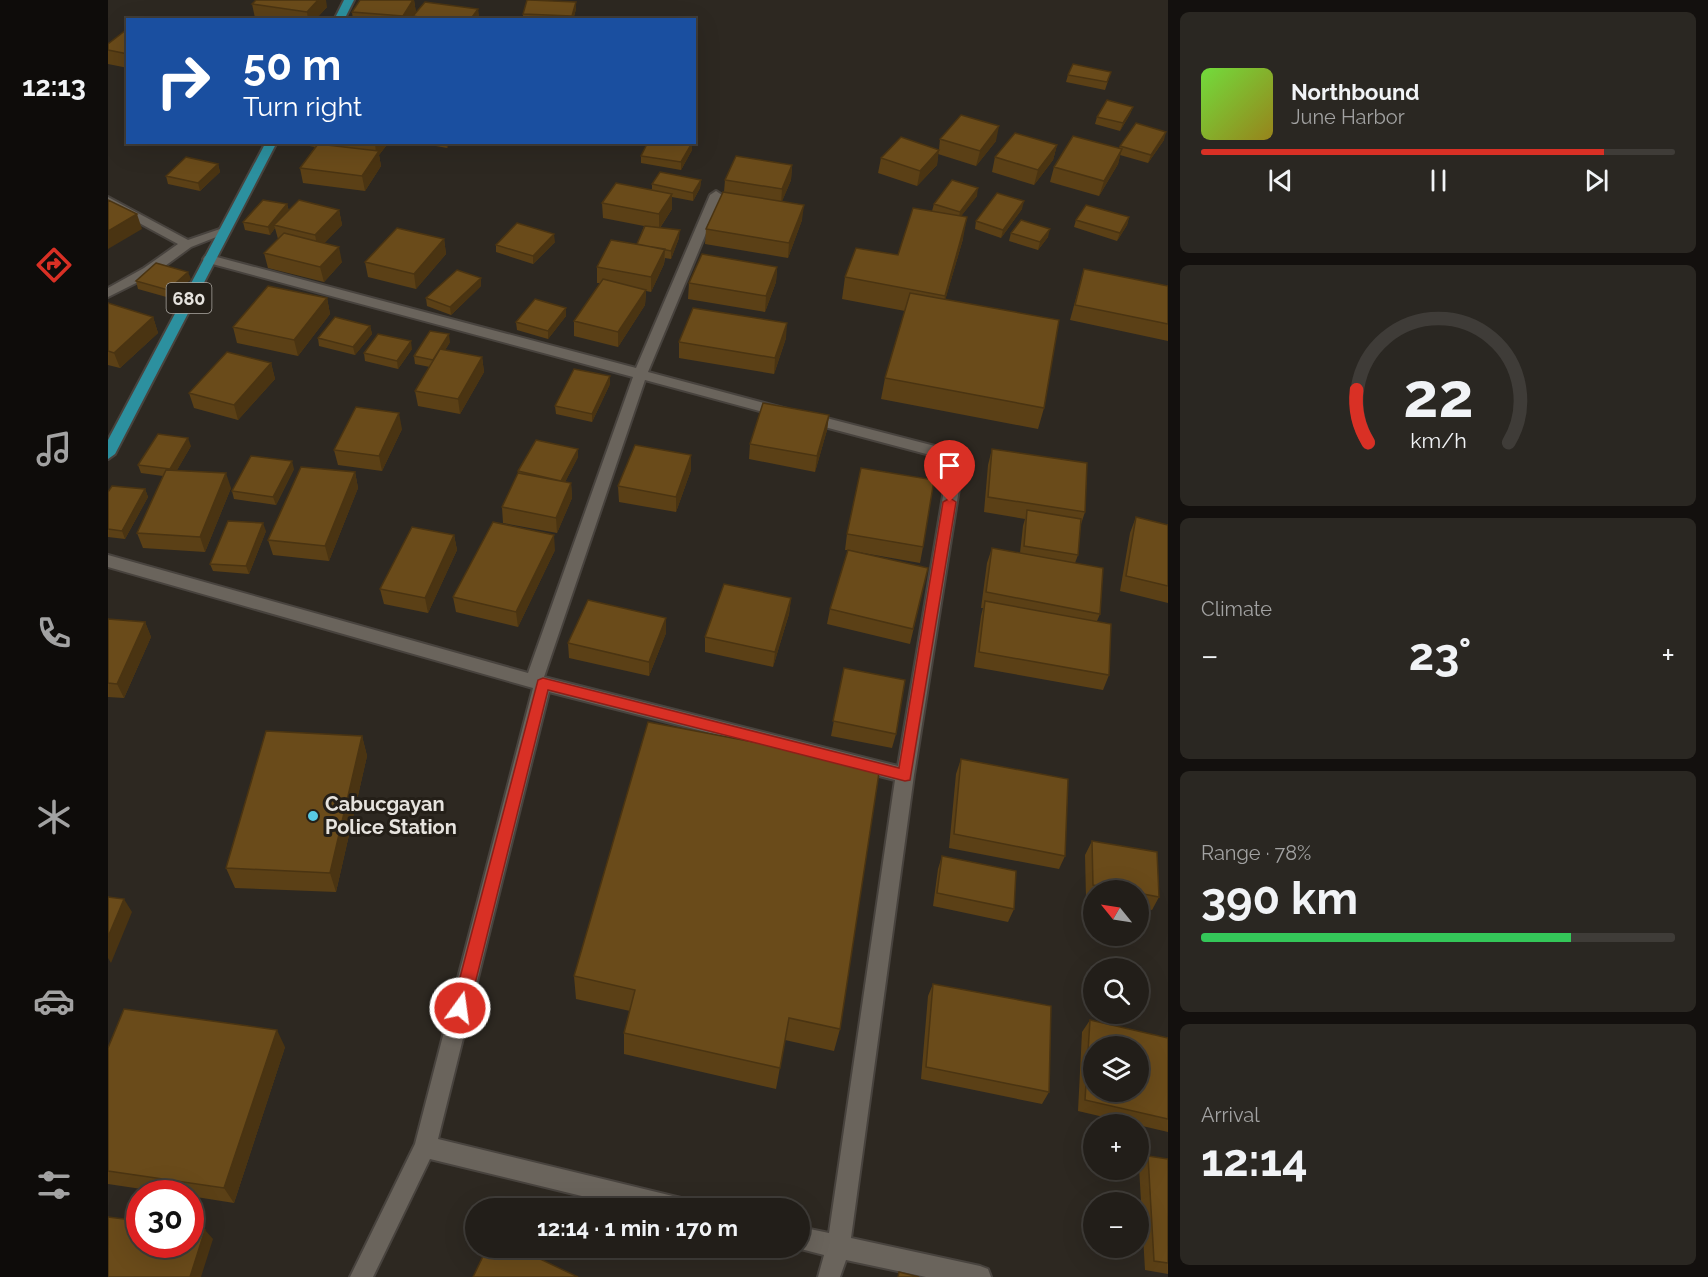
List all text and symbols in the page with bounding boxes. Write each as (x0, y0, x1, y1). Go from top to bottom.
text: 50 m (243, 41, 341, 90)
icon: right (144, 42, 222, 120)
text: 12:13 (22, 71, 86, 102)
text: Northbound (1291, 79, 1420, 105)
text: Turn right (243, 91, 362, 122)
text: June Harbor (1291, 105, 1405, 129)
icon: previous (1264, 164, 1297, 197)
icon: pause (1422, 164, 1455, 197)
icon: next (1580, 164, 1613, 197)
icon: directions (33, 244, 75, 286)
road number: 680 (166, 283, 212, 313)
text: 22 (1403, 358, 1473, 432)
icon: music (33, 428, 75, 470)
text: km/h (1410, 428, 1466, 453)
pin (924, 440, 975, 502)
icon: arrive (933, 449, 966, 482)
text: Climate (1201, 597, 1272, 621)
icon: phone (33, 612, 75, 654)
text: 23° (1409, 628, 1471, 681)
text: − (1201, 636, 1219, 675)
text: + (1661, 636, 1675, 675)
place label: Cabucgayan Police Station (325, 792, 457, 839)
icon: climate (33, 796, 75, 838)
marker: Cabucgayan Police Station (306, 809, 320, 823)
text: Range · 78% (1201, 841, 1311, 865)
text: 390 km (1201, 872, 1358, 925)
north arrow (1083, 880, 1149, 946)
map controls (1083, 880, 1149, 1258)
button: search (1083, 958, 1149, 1024)
position arrow (428, 976, 492, 1040)
icon: car (33, 980, 75, 1022)
button: layers (1083, 1036, 1149, 1102)
text: Arrival (1201, 1103, 1260, 1127)
button: + (1083, 1114, 1149, 1180)
text: 12:14 (1201, 1134, 1308, 1187)
icon: filters (33, 1164, 75, 1206)
speed limit sign: 30 (126, 1180, 204, 1258)
button: − (1083, 1192, 1149, 1258)
text: 12:14 · 1 min · 170 m (537, 1215, 738, 1241)

